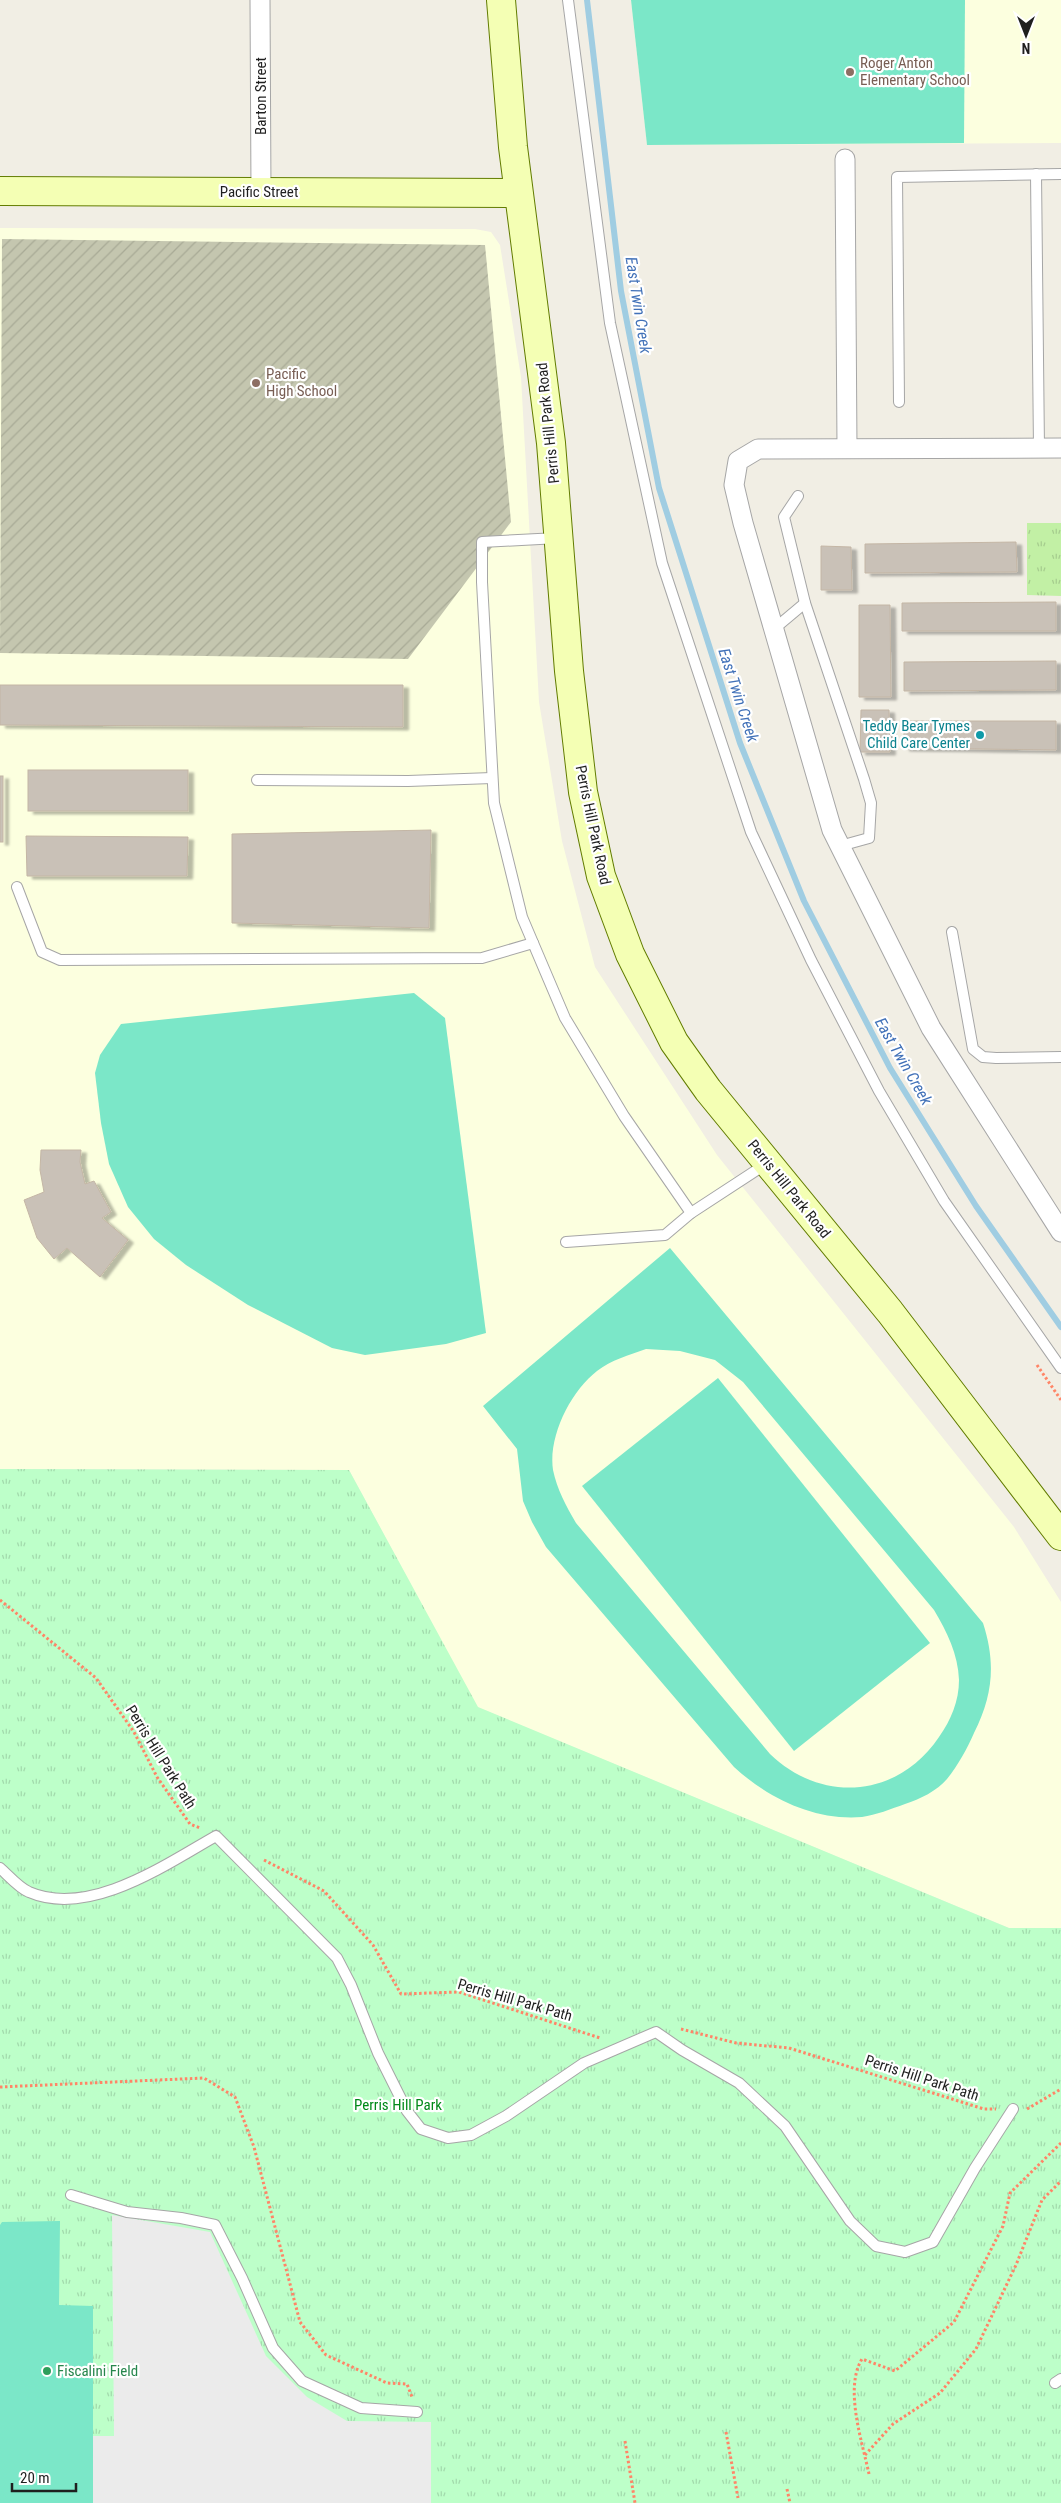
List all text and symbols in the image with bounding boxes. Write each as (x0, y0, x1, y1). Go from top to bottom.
north arrow (1001, 10, 1051, 60)
text: N (1022, 40, 1030, 56)
place label: Roger Anton Elementary School (860, 54, 970, 89)
street label: Barton Street (252, 57, 270, 135)
marker: Roger Anton Elementary School (844, 66, 856, 78)
street label: Pacific Street (220, 183, 298, 201)
water label: East Twin Creek (621, 255, 656, 356)
street label: Perris Hill Park Road (533, 362, 563, 484)
place label: Pacific High School (266, 365, 337, 400)
marker: Pacific High School (250, 377, 262, 389)
water label: East Twin Creek (714, 646, 763, 745)
place label: Teddy Bear Tymes Child Care Center (862, 717, 970, 752)
marker: Teddy Bear Tymes Child Care Center (974, 729, 986, 741)
street label: Perris Hill Park Road (572, 764, 614, 886)
water label: East Twin Creek (871, 1014, 937, 1109)
street label: Perris Hill Park Road (744, 1136, 834, 1242)
street label: Perris Hill Park Path (122, 1702, 200, 1812)
street label: Perris Hill Park Path (456, 1975, 574, 2025)
street label: Perris Hill Park Path (863, 2051, 981, 2105)
park label: Perris Hill Park (354, 2096, 442, 2114)
place label: Fiscalini Field (57, 2362, 138, 2380)
marker: Fiscalini Field (41, 2365, 53, 2377)
scale bar (12, 2460, 76, 2492)
text: 20 m (20, 2469, 50, 2487)

